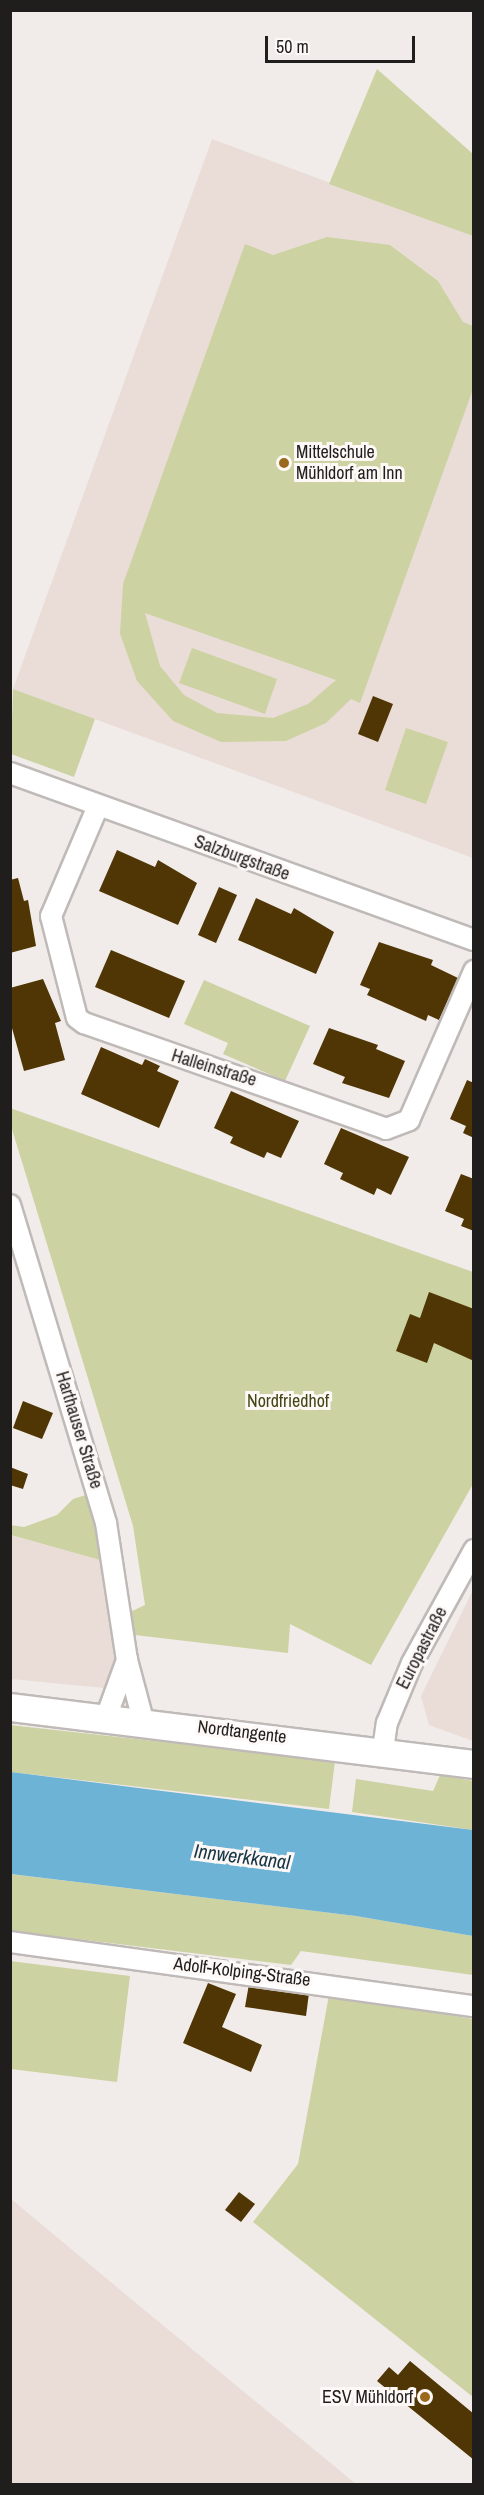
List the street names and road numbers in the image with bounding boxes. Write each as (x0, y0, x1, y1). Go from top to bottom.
street label: Salzburgstraße (191, 831, 293, 885)
street label: Halleinstraße (169, 1045, 259, 1091)
street label: Harthauser Straße (51, 1369, 107, 1491)
street label: Europastraße (392, 1603, 452, 1693)
street label: Nordtangente (196, 1716, 288, 1748)
street label: Adolf-Kolping-Straße (172, 1953, 312, 1991)

